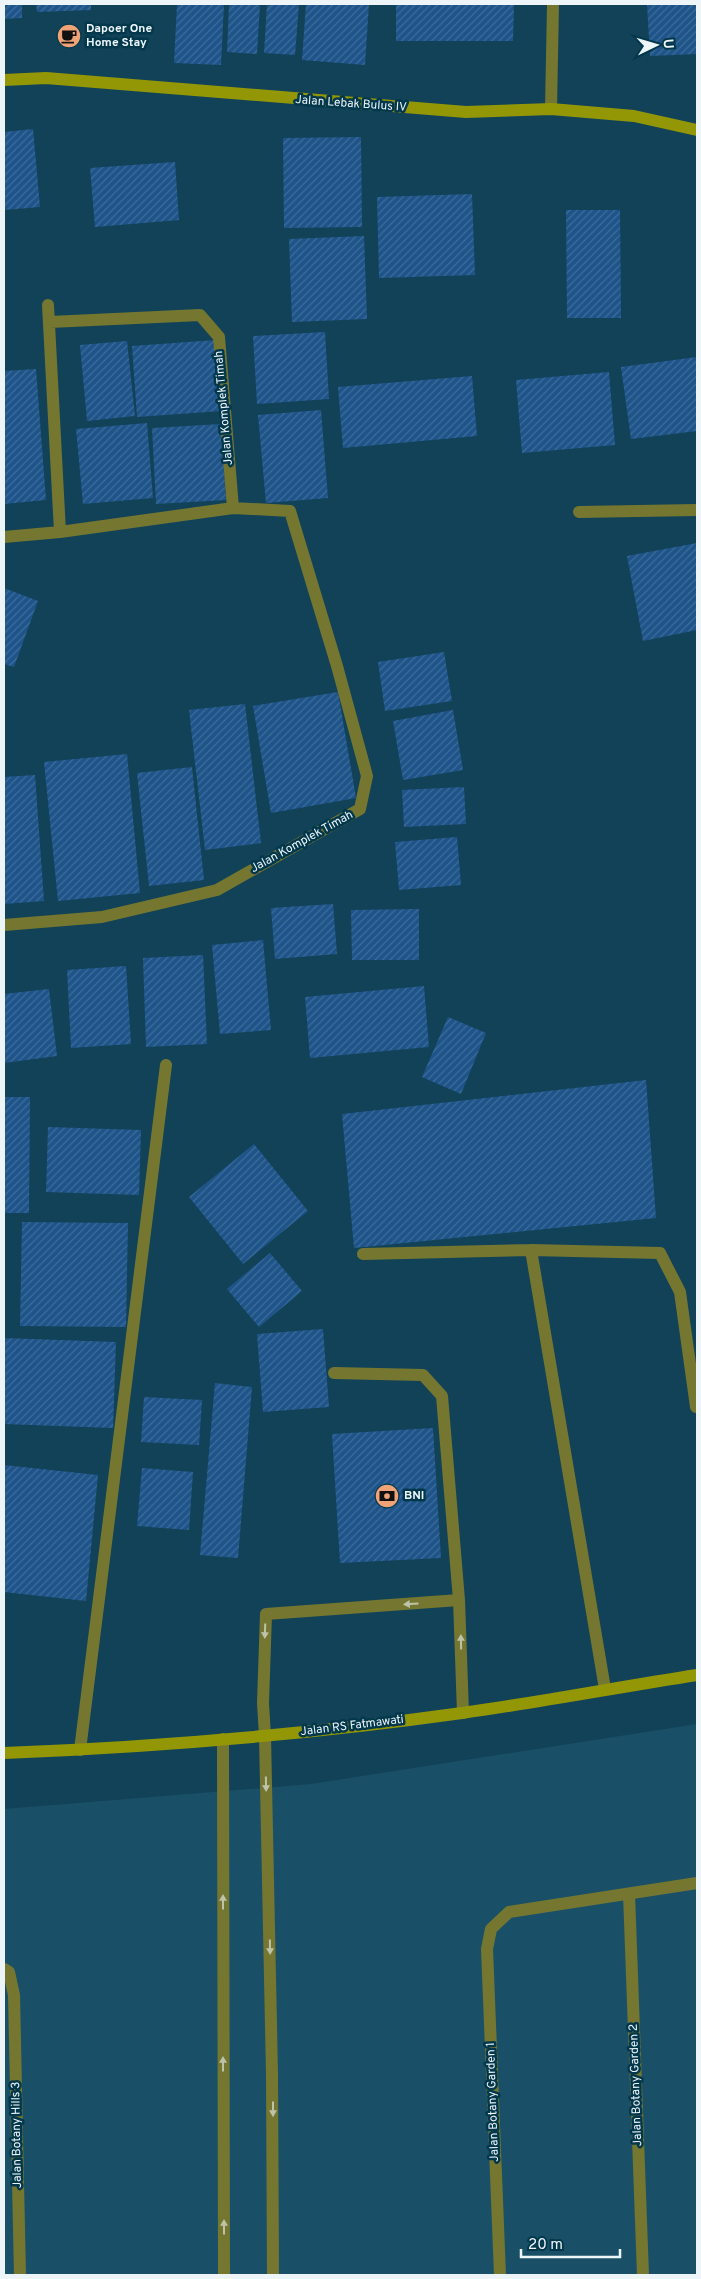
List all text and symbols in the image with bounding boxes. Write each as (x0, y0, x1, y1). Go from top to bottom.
north arrow (631, 20, 681, 70)
place label: Dapoer One Home Stay (86, 21, 152, 51)
cafe icon: Dapoer One Home Stay (56, 23, 82, 49)
text: U (659, 38, 676, 50)
street label: Jalan Lebak Bulus IV (295, 92, 407, 116)
street label: Jalan Komplek Timah (211, 350, 237, 466)
street label: Jalan Komplek Timah (248, 807, 356, 877)
bank icon: BNI (374, 1483, 400, 1509)
place label: BNI (404, 1488, 424, 1504)
one-way arrow (402, 1600, 418, 1608)
one-way arrow (261, 1624, 269, 1640)
one-way arrow (457, 1633, 465, 1649)
street label: Jalan RS Fatmawati (299, 1712, 405, 1740)
one-way arrow (263, 1777, 271, 1793)
one-way arrow (219, 1893, 227, 1909)
one-way arrow (266, 1939, 274, 1955)
street label: Jalan Botany Garden 2 (626, 2023, 646, 2147)
street label: Jalan Botany Garden 1 (483, 2042, 503, 2162)
one-way arrow (219, 2056, 227, 2072)
street label: Jalan Botany Hills 3 (8, 2081, 26, 2189)
one-way arrow (269, 2102, 277, 2118)
one-way arrow (220, 2218, 228, 2234)
scale bar (521, 2226, 620, 2258)
text: 20 m (528, 2236, 563, 2255)

